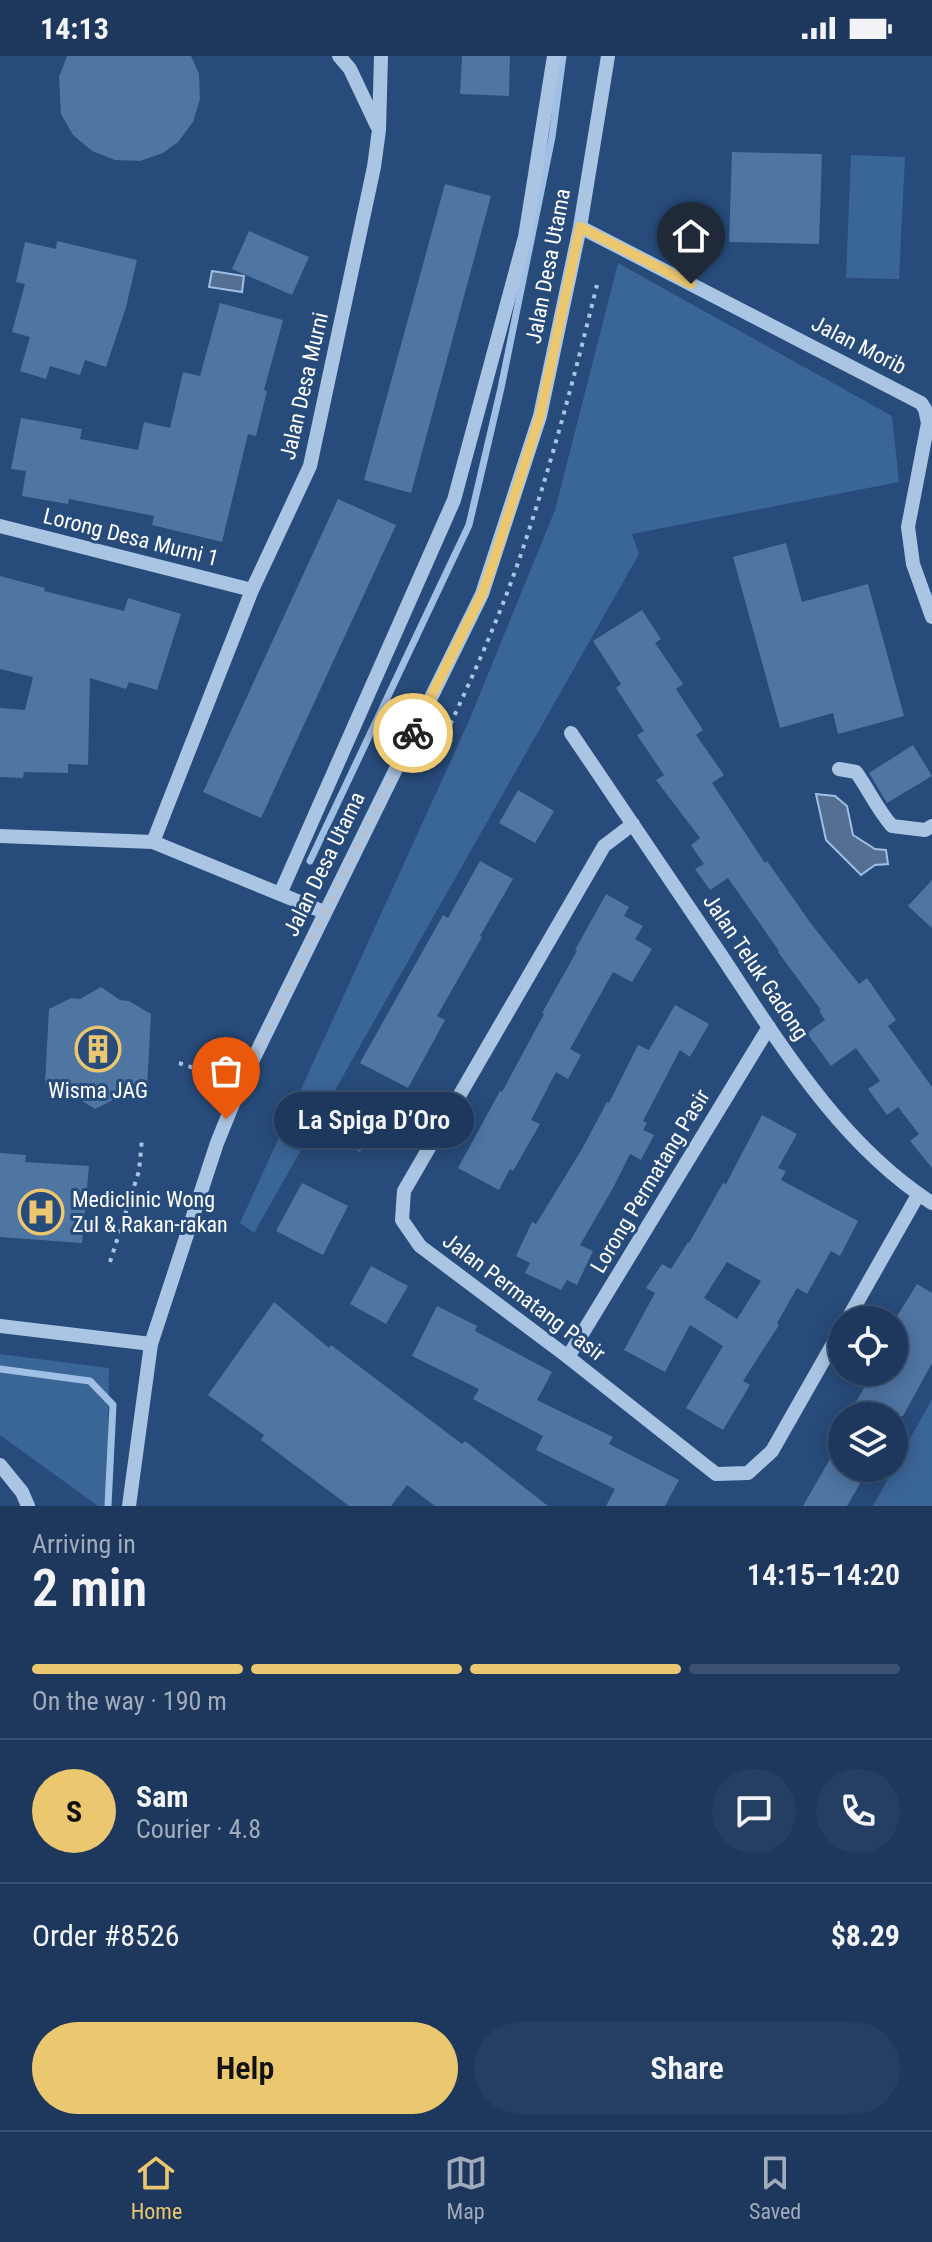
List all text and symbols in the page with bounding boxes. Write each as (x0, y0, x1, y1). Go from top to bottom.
text: 14:13 (40, 11, 109, 46)
street label: Jalan Desa Utama (521, 186, 575, 346)
pin (657, 202, 725, 284)
icon: home (669, 214, 713, 258)
street label: Jalan Desa Murni (275, 310, 333, 462)
street label: Jalan Morib (808, 311, 910, 379)
street label: Lorong Desa Murni 1 (41, 503, 221, 571)
courier (373, 693, 453, 773)
icon: bike (391, 711, 435, 755)
street label: Jalan Desa Utama (278, 788, 370, 940)
street label: Jalan Teluk Gadong (698, 889, 814, 1045)
building icon: Wisma JAG (74, 1025, 122, 1073)
pin (192, 1037, 260, 1119)
icon: bag (204, 1049, 248, 1093)
place label: Wisma JAG (48, 1078, 148, 1103)
street label: Lorong Permatang Pasir (585, 1084, 715, 1277)
callout: La Spiga D’Oro (274, 1091, 474, 1147)
text: La Spiga D’Oro (298, 1105, 450, 1135)
place label: Mediclinic Wong Zul & Rakan-rakan (72, 1187, 228, 1237)
hospital icon: Mediclinic Wong Zul & Rakan-rakan (17, 1188, 65, 1236)
street label: Jalan Permatang Pasir (438, 1228, 610, 1366)
map controls (828, 1306, 908, 1482)
button: locate (828, 1306, 908, 1386)
button: layers (828, 1402, 908, 1482)
text: Arriving in (32, 1529, 136, 1559)
text: 14:15–14:20 (747, 1557, 900, 1592)
text: 2 min (32, 1558, 147, 1619)
text: On the way · 190 m (32, 1686, 227, 1716)
button: chat (712, 1769, 796, 1853)
button: phone (816, 1769, 900, 1853)
text: Sam (136, 1779, 189, 1814)
text: S (66, 1794, 82, 1829)
text: Courier · 4.8 (136, 1814, 261, 1844)
text: Order #8526 (32, 1918, 180, 1953)
text: $8.29 (831, 1918, 900, 1953)
button: Help (32, 2022, 458, 2114)
button: Share (474, 2022, 900, 2114)
tab: Home (131, 2151, 182, 2224)
tab: Map (444, 2151, 488, 2224)
tab: Saved (749, 2151, 801, 2224)

